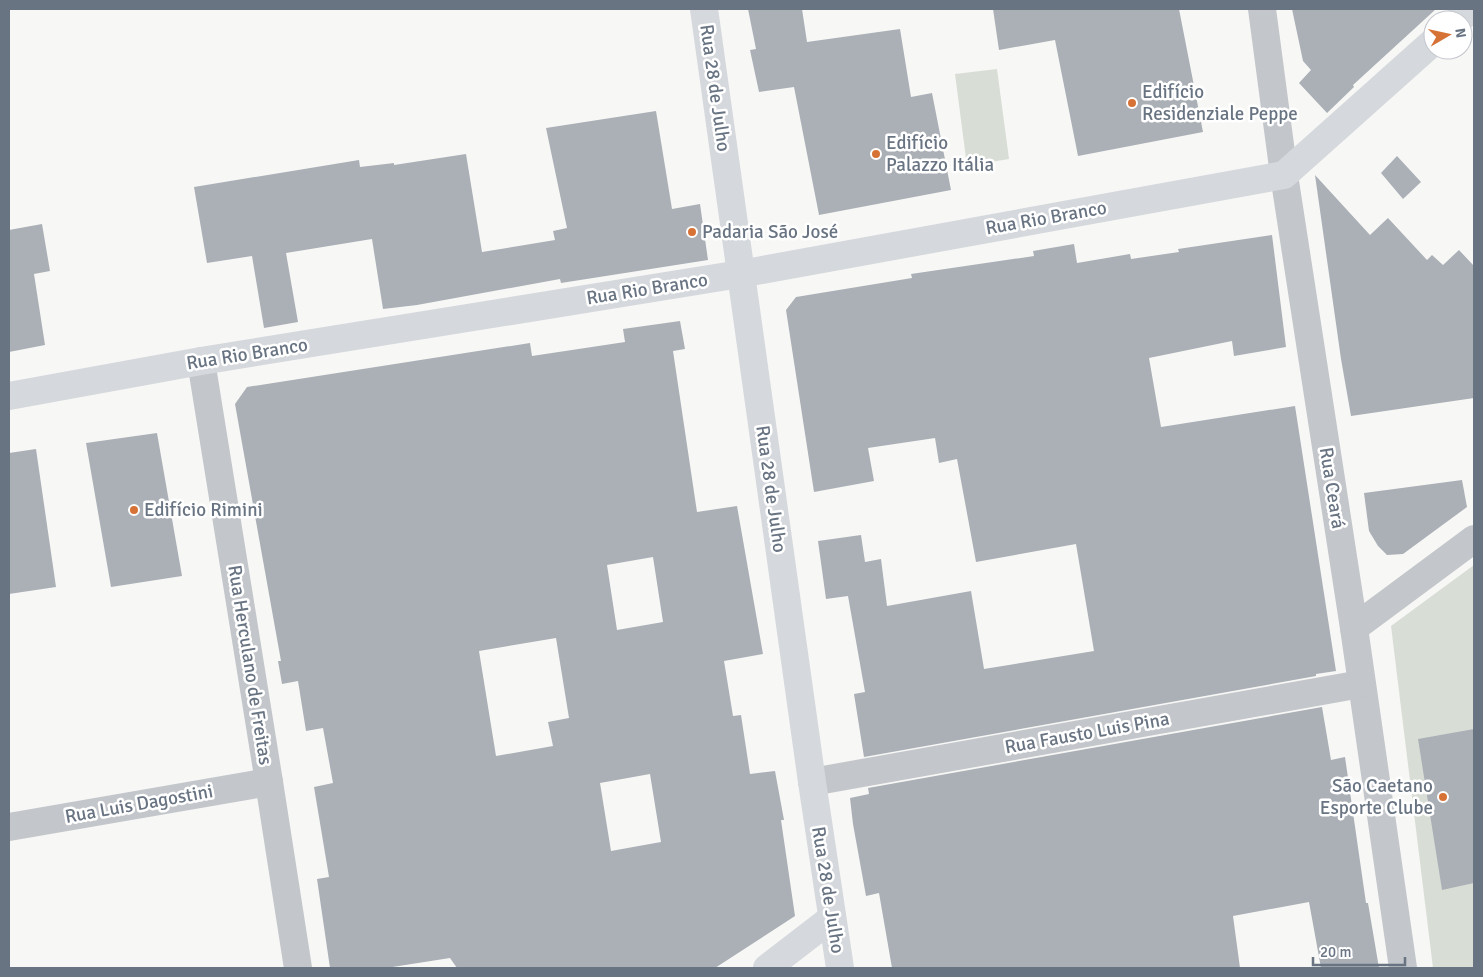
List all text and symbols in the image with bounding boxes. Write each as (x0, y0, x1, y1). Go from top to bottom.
north arrow (1423, 10, 1473, 60)
street label: Rua 28 de Julho (694, 23, 736, 153)
text: N (1451, 27, 1470, 39)
place label: Edifício Residenziale Peppe (1142, 80, 1298, 126)
marker: Edifício Residenziale Peppe (1126, 97, 1138, 109)
place label: Edifício Palazzo Itália (886, 131, 994, 177)
marker: Edifício Palazzo Itália (870, 148, 882, 160)
street label: Rua Rio Branco (984, 196, 1109, 240)
place label: Padaria São José (702, 220, 838, 244)
marker: Padaria São José (686, 226, 698, 238)
street label: Rua Rio Branco (585, 268, 710, 310)
street label: Rua Rio Branco (185, 333, 310, 375)
street label: Rua 28 de Julho (750, 424, 792, 554)
street label: Rua Ceará (1314, 446, 1350, 530)
place label: Edifício Rimini (144, 498, 263, 522)
marker: Edifício Rimini (128, 504, 140, 516)
street label: Rua Herculano de Freitas (222, 563, 278, 767)
street label: Rua Fausto Luis Pina (1003, 707, 1171, 759)
place label: São Caetano Esporte Clube (1320, 774, 1433, 820)
street label: Rua Luis Dagostini (63, 779, 215, 829)
marker: São Caetano Esporte Clube (1437, 791, 1449, 803)
street label: Rua 28 de Julho (806, 825, 850, 955)
scale bar (1313, 934, 1406, 966)
text: 20 m (1320, 943, 1351, 961)

